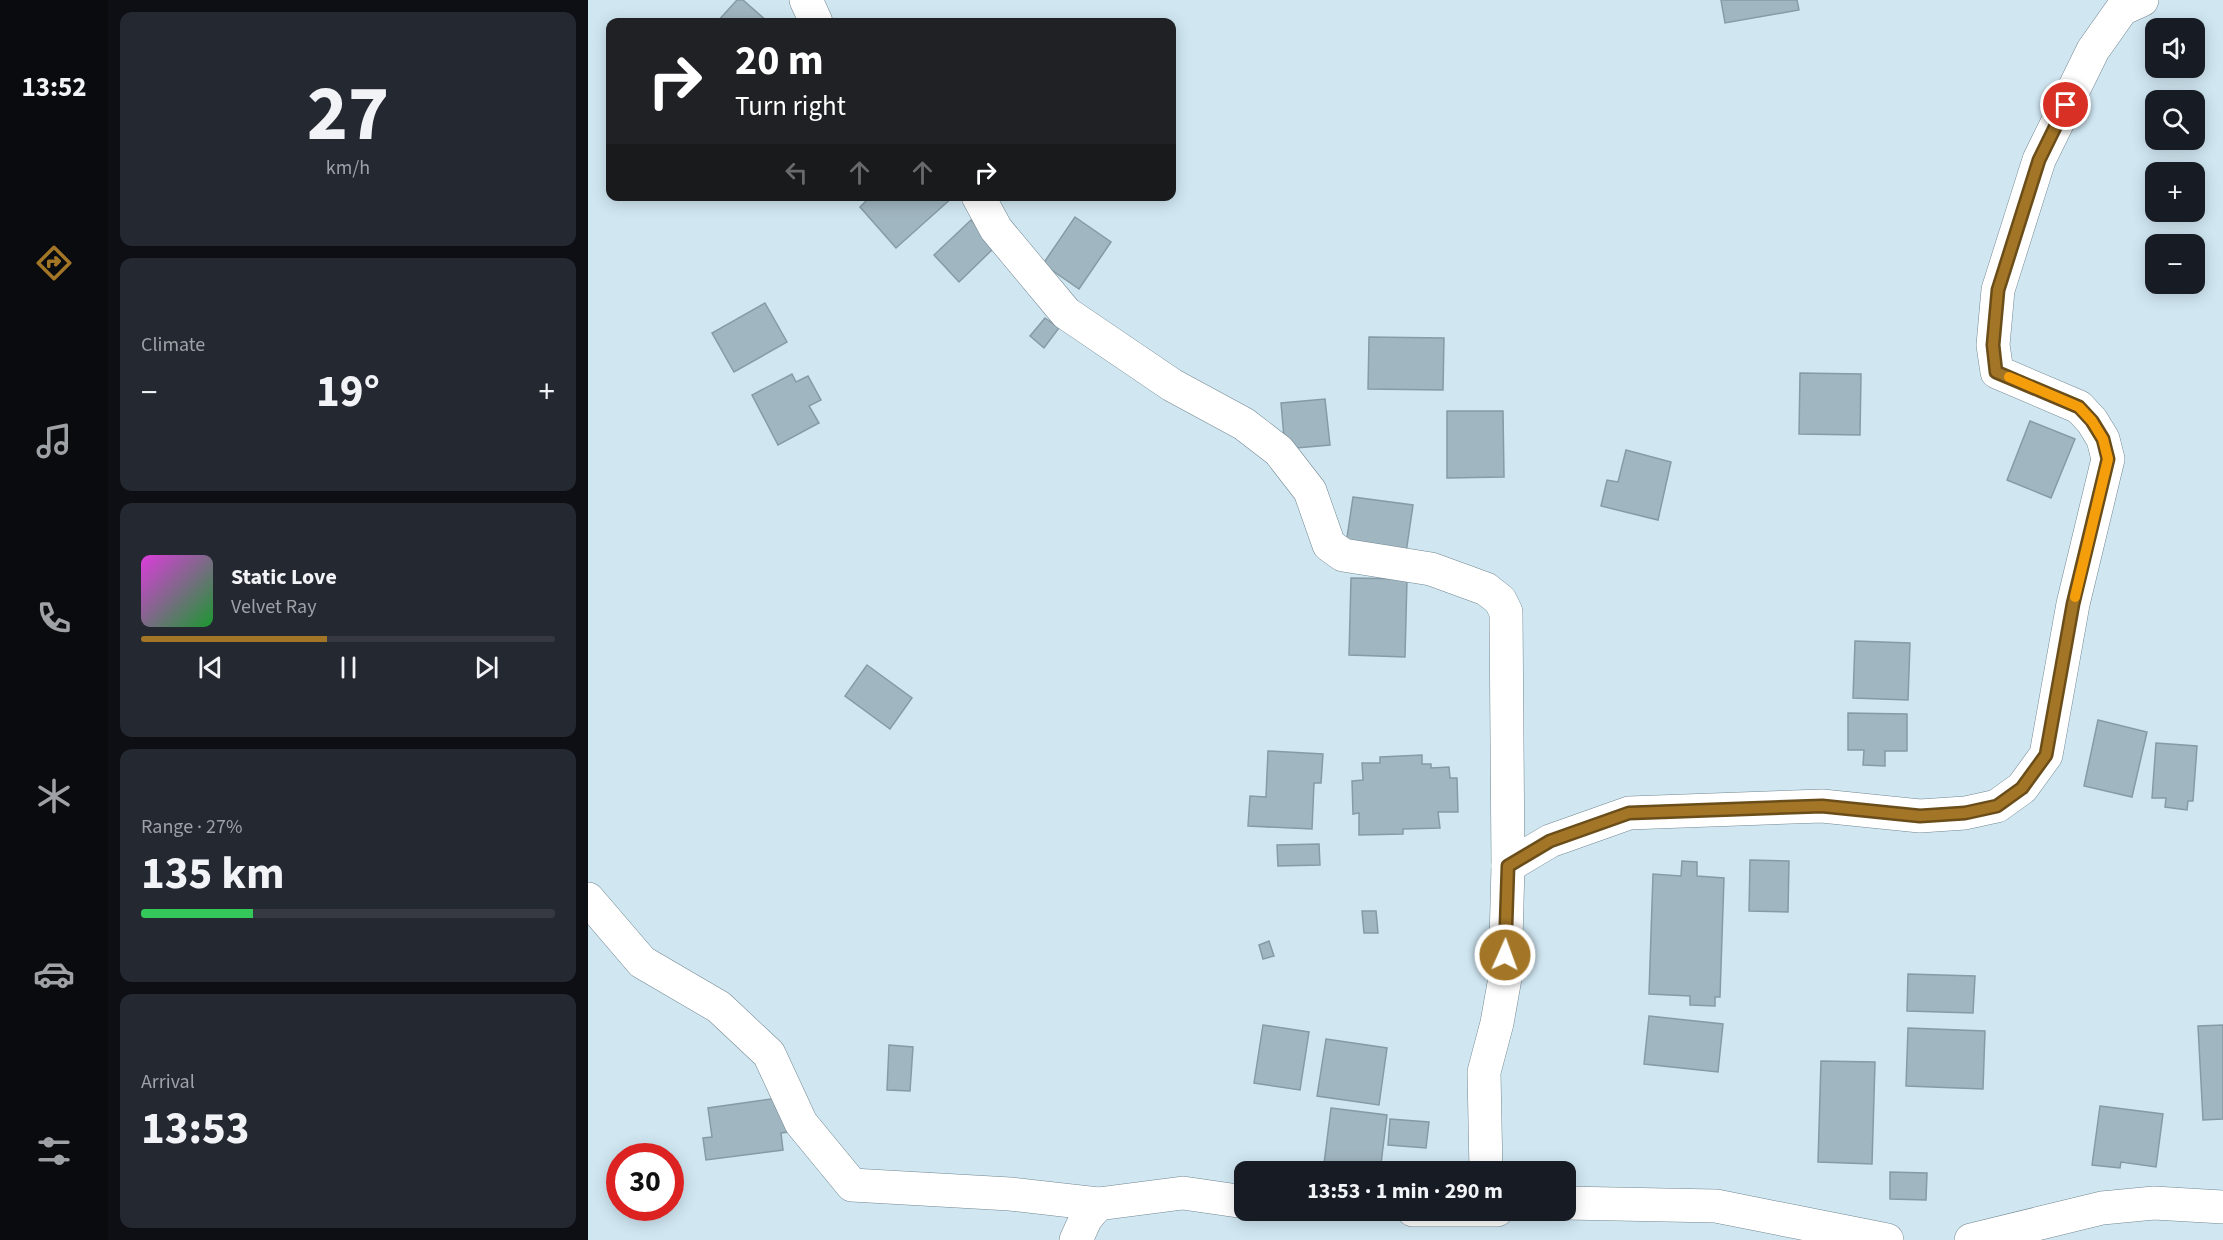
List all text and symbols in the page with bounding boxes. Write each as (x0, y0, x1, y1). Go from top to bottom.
map controls (2145, 18, 2205, 294)
button: sound (2145, 18, 2205, 78)
text: 20 m (735, 31, 824, 91)
icon: right (636, 42, 714, 120)
text: 27 (307, 59, 389, 170)
text: 13:52 (21, 68, 87, 107)
pin (2040, 79, 2091, 130)
text: Turn right (735, 87, 846, 126)
icon: arrive (2049, 88, 2082, 121)
button: search (2145, 90, 2205, 150)
text: km/h (326, 154, 370, 182)
icon: left (780, 156, 813, 189)
icon: ahead (843, 156, 876, 189)
icon: ahead (906, 156, 939, 189)
icon: right (969, 156, 1002, 189)
button: + (2145, 162, 2205, 222)
button: − (2145, 234, 2205, 294)
icon: directions (33, 242, 75, 284)
text: Climate (141, 331, 205, 359)
text: 19° (316, 360, 380, 424)
text: − (141, 369, 157, 416)
text: + (539, 369, 555, 416)
icon: music (33, 420, 75, 462)
text: Static Love (231, 561, 337, 593)
text: Velvet Ray (231, 593, 317, 621)
icon: phone (33, 597, 75, 639)
icon: previous (194, 651, 227, 684)
icon: pause (332, 651, 365, 684)
icon: next (470, 651, 503, 684)
icon: climate (33, 775, 75, 817)
text: Range · 27% (141, 813, 242, 841)
text: 135 km (141, 842, 285, 906)
position arrow (1473, 923, 1537, 987)
icon: car (33, 953, 75, 995)
text: Arrival (141, 1068, 195, 1096)
text: 13:53 (141, 1097, 250, 1161)
icon: filters (33, 1130, 75, 1172)
speed limit sign: 30 (606, 1143, 684, 1221)
text: 13:53 · 1 min · 290 m (1307, 1175, 1503, 1207)

